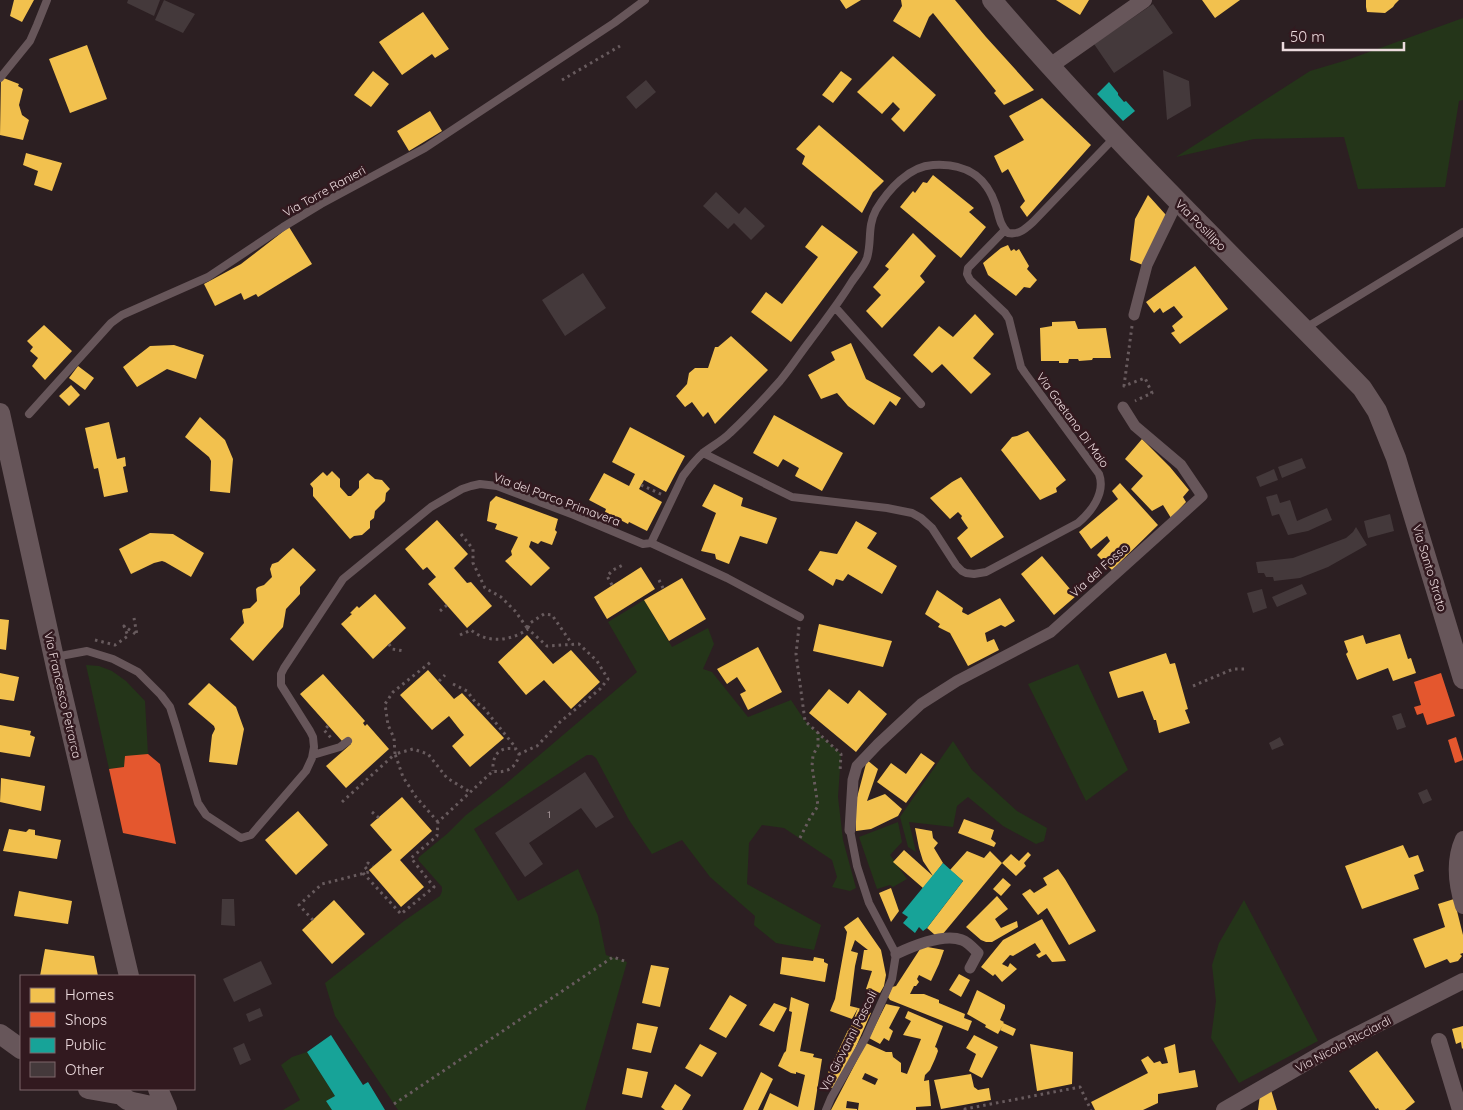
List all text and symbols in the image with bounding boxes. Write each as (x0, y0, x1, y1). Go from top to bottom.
scale bar (1283, 20, 1404, 52)
text: 50 m (1290, 27, 1325, 46)
street label: Via Torre Ranieri (280, 162, 368, 220)
street label: Via Posillipo (1172, 196, 1230, 254)
street label: Via Gaetano Di Maio (1033, 369, 1113, 471)
street label: Via del Parco Primavera (492, 469, 622, 529)
street label: Via Santo Strato (1410, 523, 1450, 613)
street label: Via del Fosso (1067, 540, 1131, 600)
street label: Via Francesco Petrarca (41, 630, 85, 760)
house number: 1 (547, 808, 551, 821)
legend (20, 975, 195, 1090)
text: Homes (65, 985, 114, 1004)
street label: Via Giovanni Pascoli (816, 988, 880, 1094)
text: Shops (65, 1010, 107, 1029)
street label: Via Nicola Ricciardi (1293, 1012, 1393, 1076)
text: Public (65, 1035, 106, 1054)
text: Other (65, 1060, 105, 1079)

